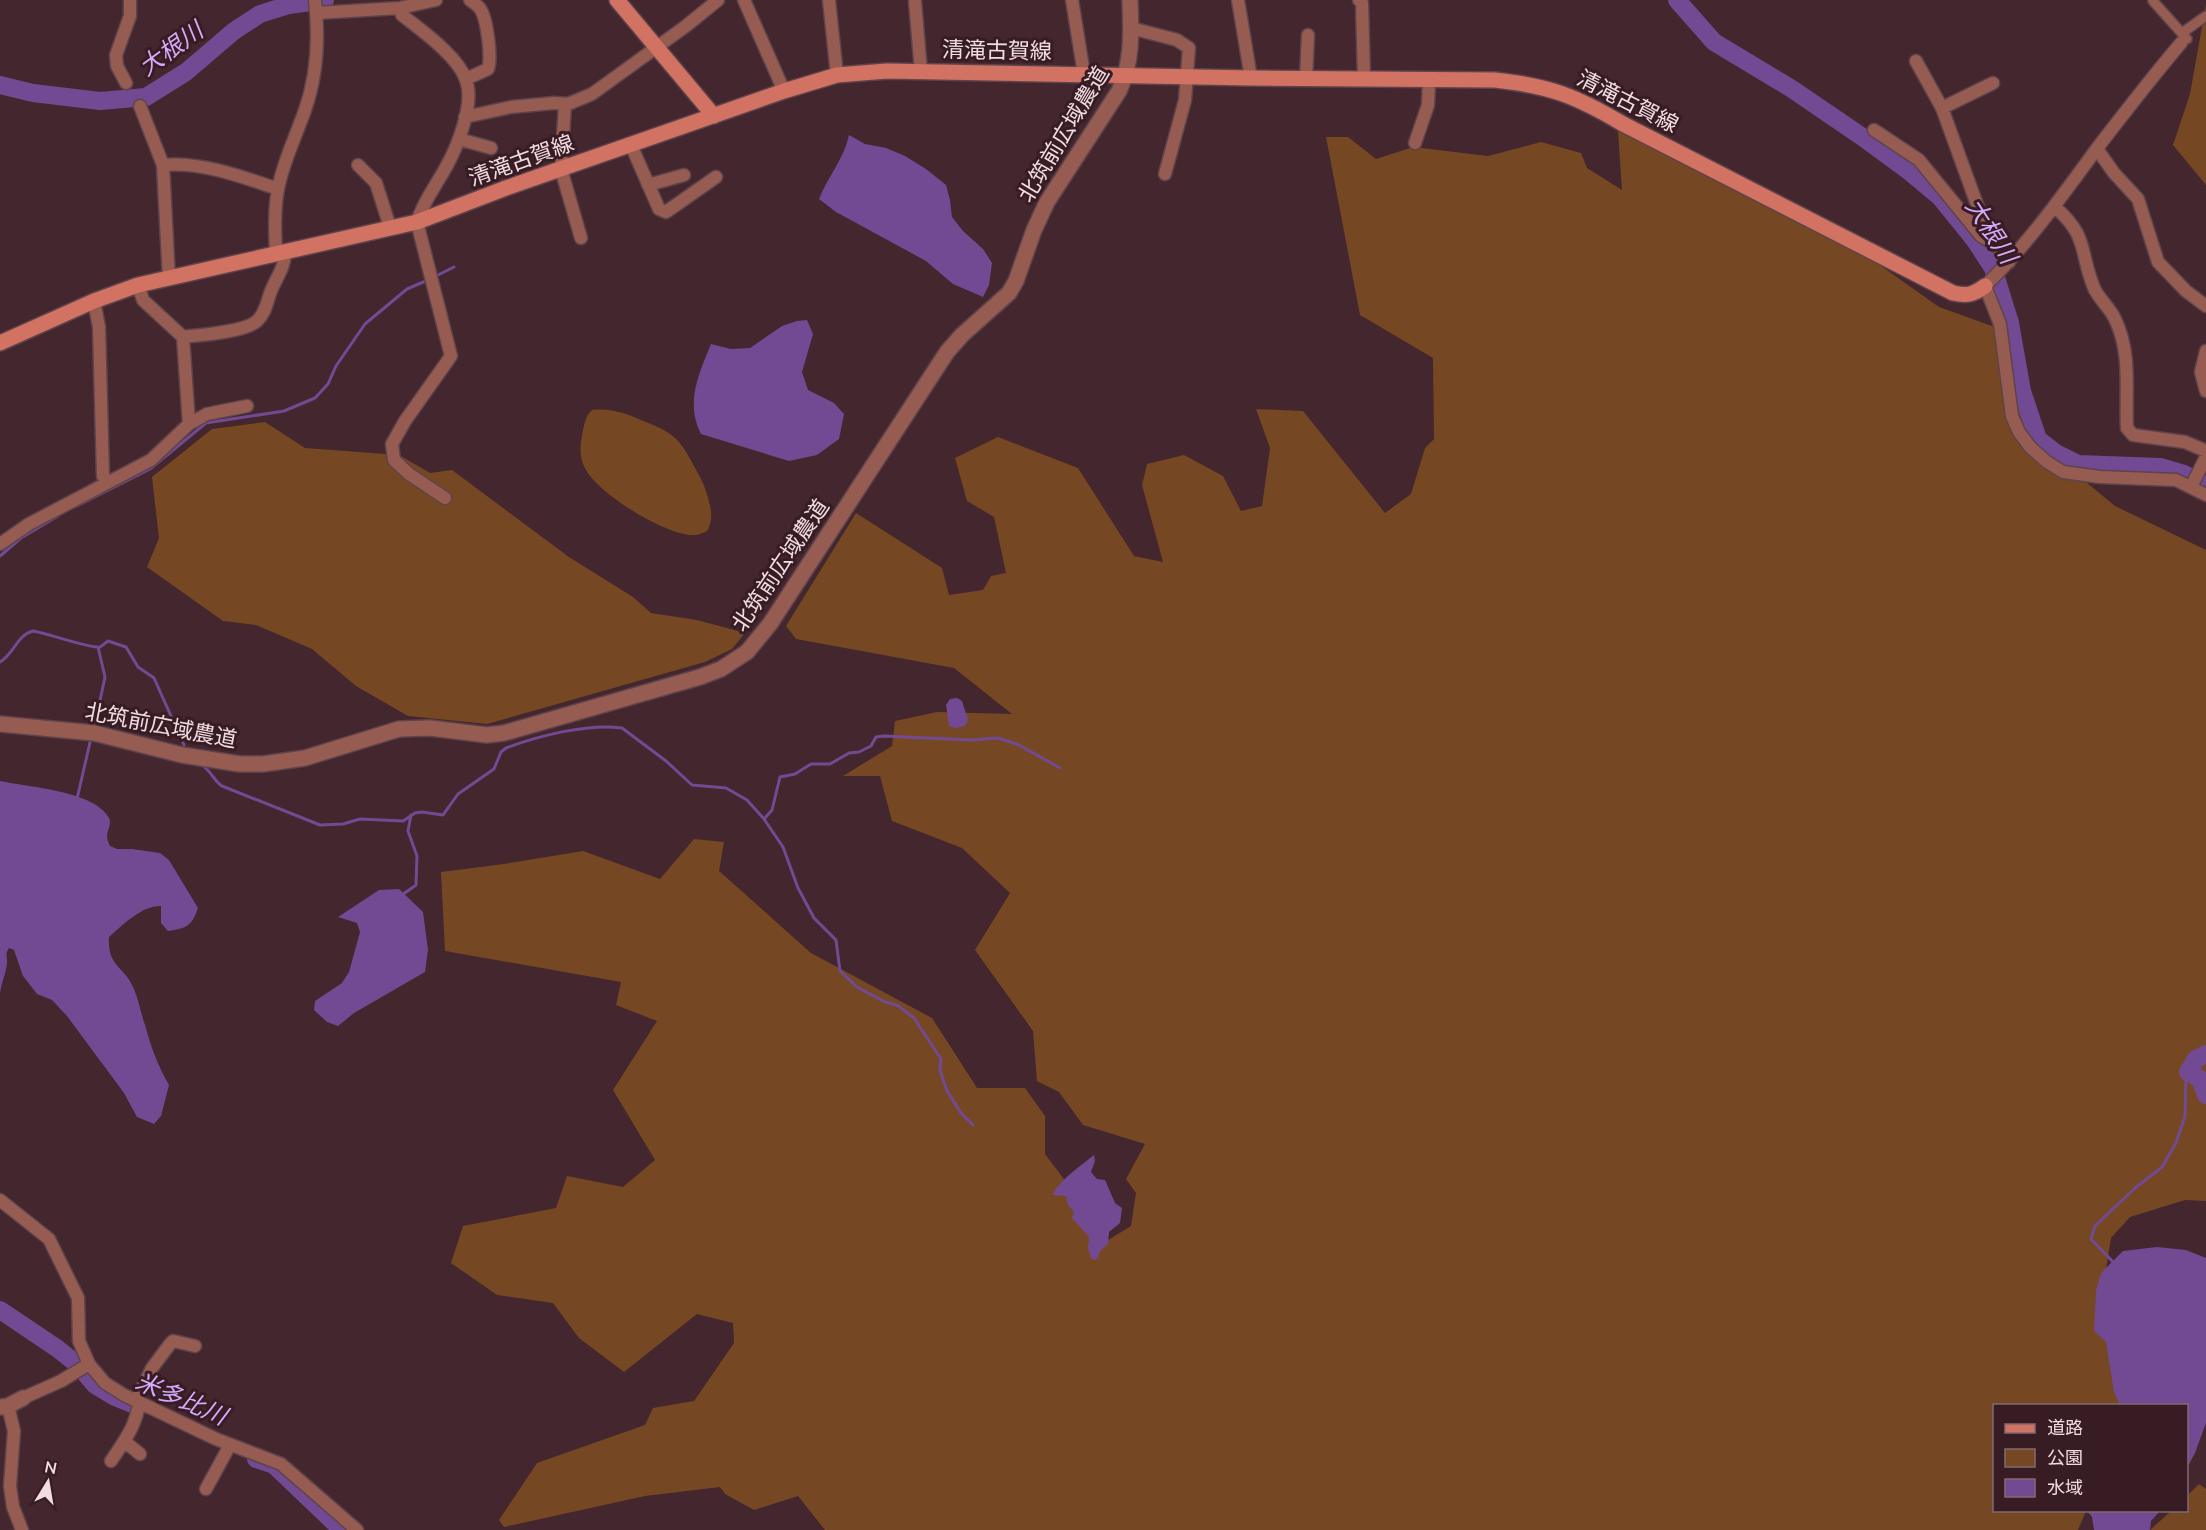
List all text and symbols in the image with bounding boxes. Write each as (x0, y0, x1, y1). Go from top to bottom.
water label: 大根川 (132, 13, 211, 81)
street label: 清滝古賀線 (942, 35, 1052, 65)
street label: 北筑前広域農道 (1011, 61, 1115, 207)
street label: 清滝古賀線 (1573, 64, 1683, 138)
street label: 清滝古賀線 (465, 128, 577, 192)
water label: 大根川 (1960, 192, 2026, 271)
street label: 北筑前広域農道 (725, 493, 835, 637)
street label: 北筑前広域農道 (83, 697, 239, 753)
water label: 米多比川 (131, 1366, 234, 1432)
legend (1993, 1404, 2188, 1512)
text: 道路 (2047, 1416, 2083, 1439)
text: 公園 (2047, 1446, 2083, 1469)
north arrow (18, 1452, 78, 1512)
text: N (43, 1456, 59, 1478)
text: 水域 (2047, 1476, 2083, 1499)

